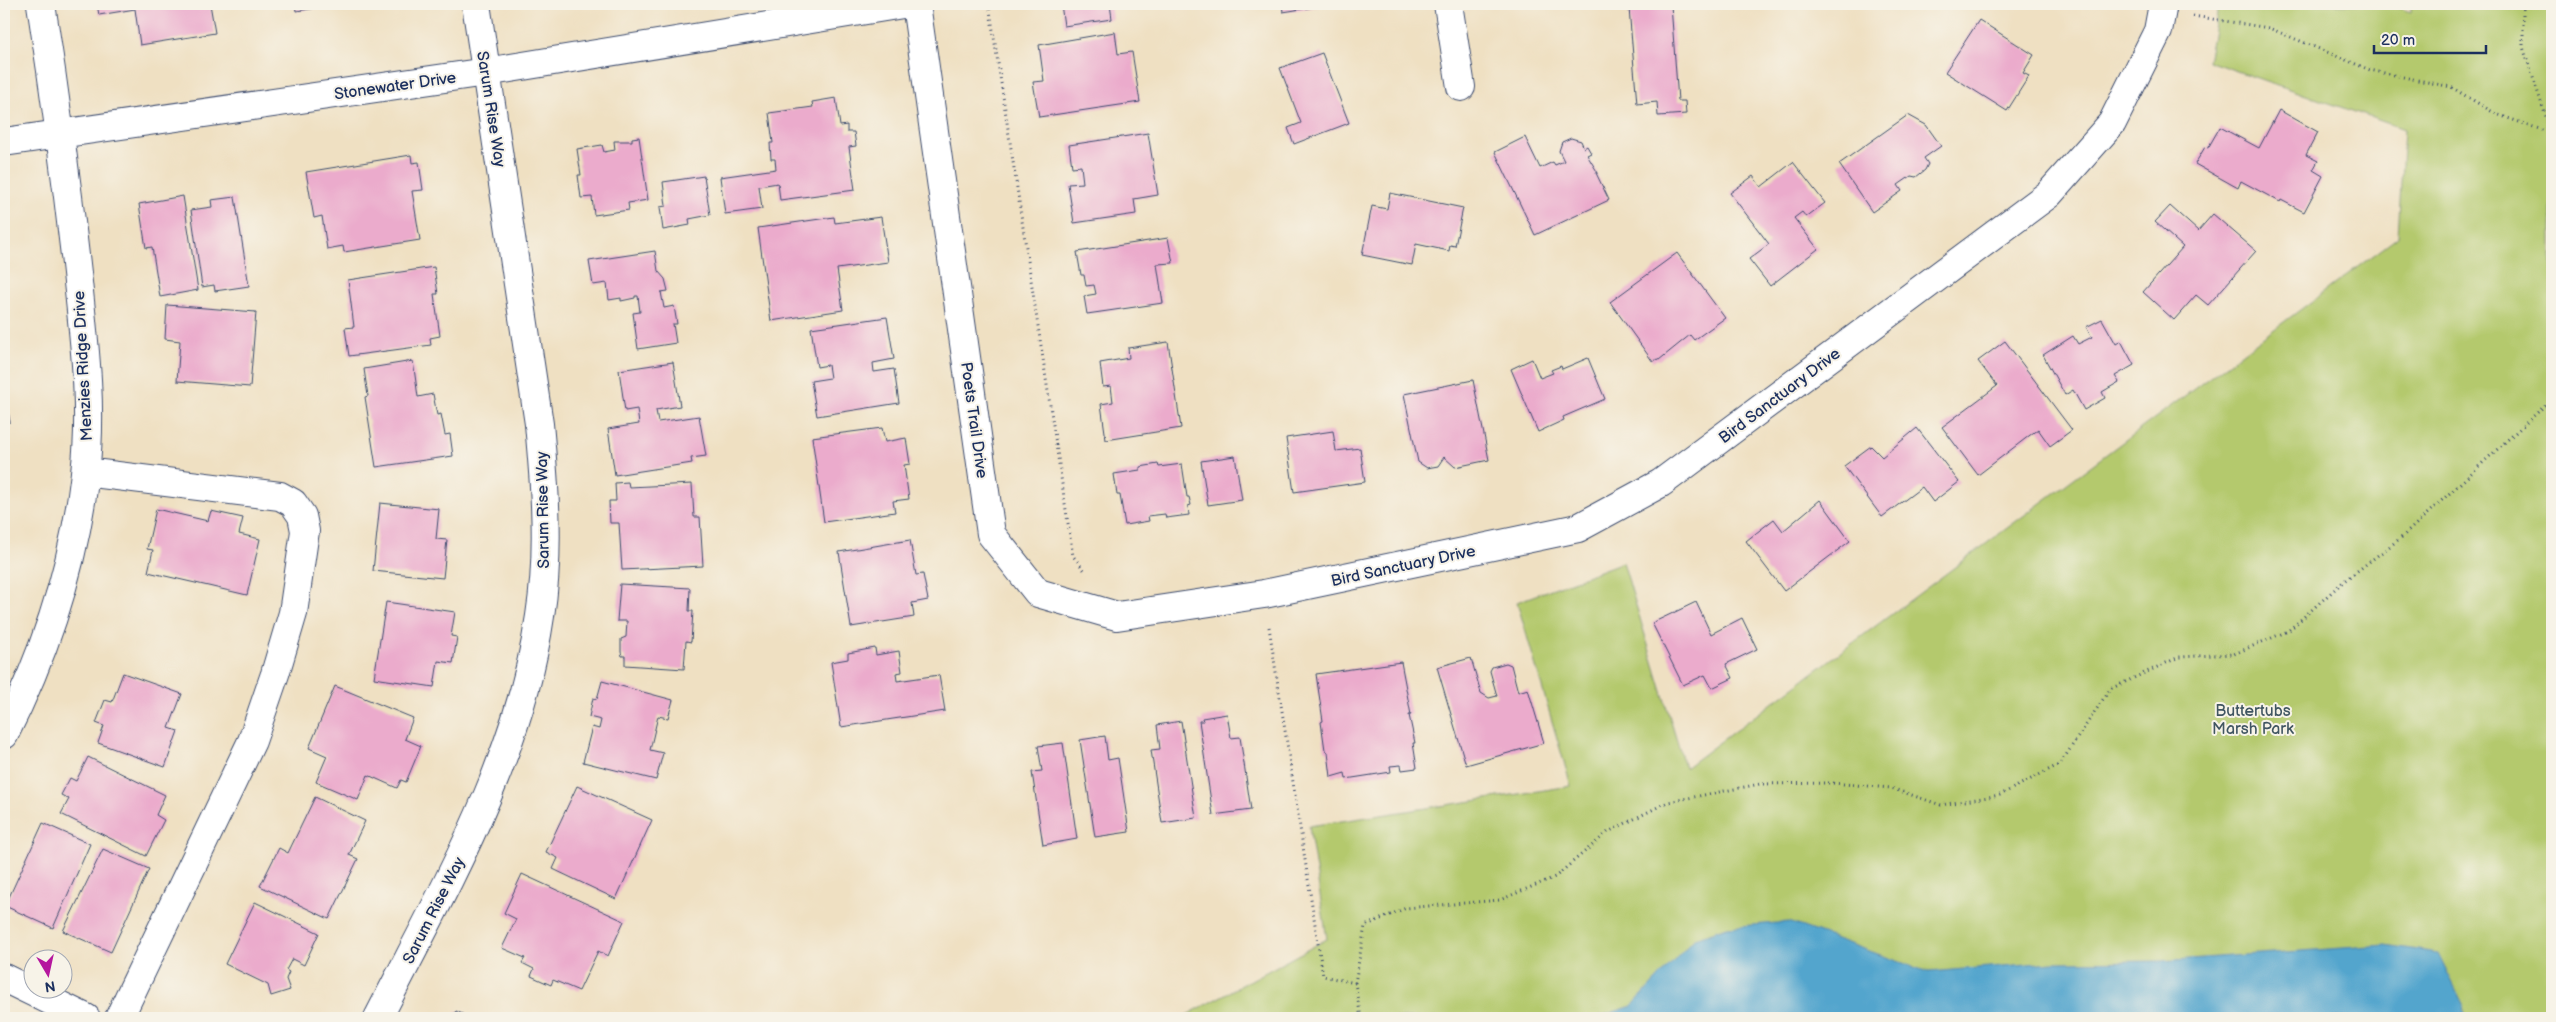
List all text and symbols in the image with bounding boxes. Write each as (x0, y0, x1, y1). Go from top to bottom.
scale bar (2374, 22, 2486, 54)
text: 20 m (2381, 31, 2415, 50)
street label: Sarum Rise Way (472, 50, 509, 169)
street label: Stonewater Drive (333, 68, 458, 104)
street label: Menzies Ridge Drive (70, 290, 97, 442)
street label: Bird Sanctuary Drive (1715, 344, 1845, 448)
street label: Poets Trail Drive (956, 361, 991, 480)
street label: Sarum Rise Way (533, 450, 554, 569)
street label: Bird Sanctuary Drive (1329, 542, 1478, 591)
park label: Buttertubs Marsh Park (2212, 702, 2294, 739)
street label: Sarum Rise Way (399, 853, 470, 967)
north arrow (22, 950, 72, 1000)
text: N (43, 977, 56, 996)

